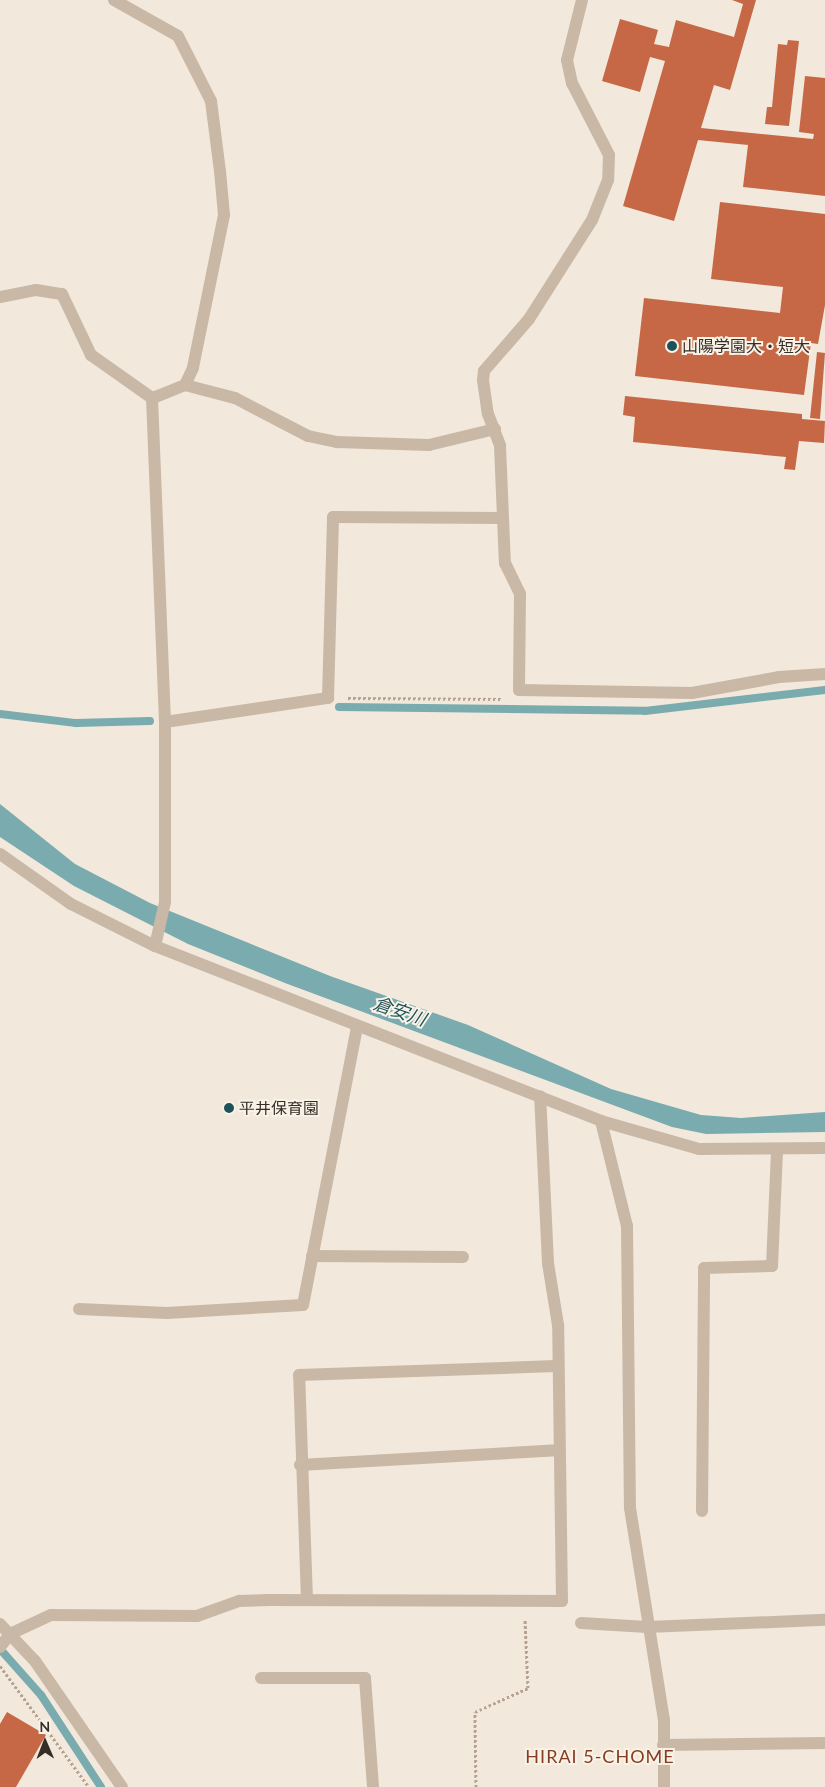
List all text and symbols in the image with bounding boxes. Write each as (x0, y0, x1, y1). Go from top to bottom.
place label: 山陽学園大・短大 (682, 336, 810, 356)
marker: 山陽学園大・短大 (666, 340, 678, 352)
water label: 倉安川 (371, 992, 429, 1030)
place label: 平井保育園 (239, 1098, 319, 1118)
marker: 平井保育園 (223, 1102, 235, 1114)
north arrow (20, 1717, 70, 1767)
text: N (39, 1718, 50, 1735)
district label: HIRAI 5-CHOME (524, 1745, 676, 1767)

